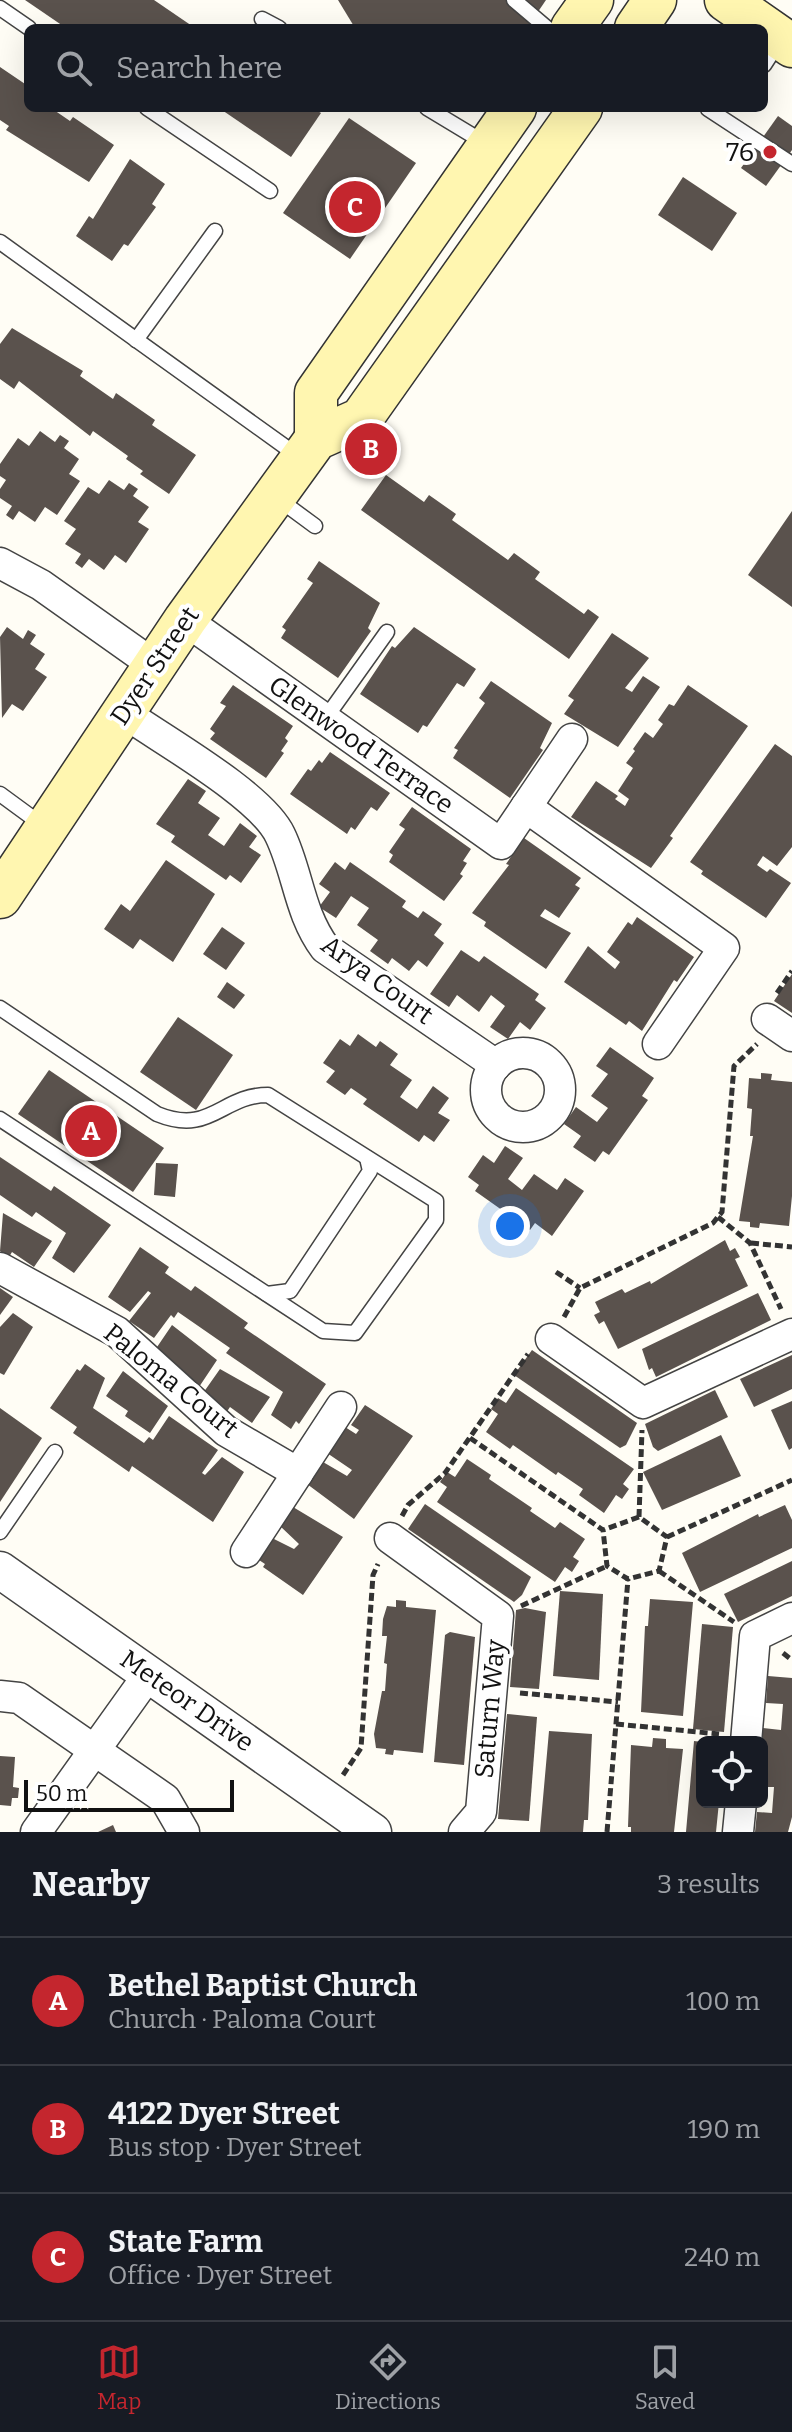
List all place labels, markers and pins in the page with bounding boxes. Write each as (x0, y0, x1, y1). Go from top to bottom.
place label: 76 (726, 137, 754, 168)
marker: 76 (761, 143, 779, 161)
pin: C (329, 177, 381, 237)
pin: B (345, 419, 397, 479)
pin: A (65, 1101, 117, 1161)

